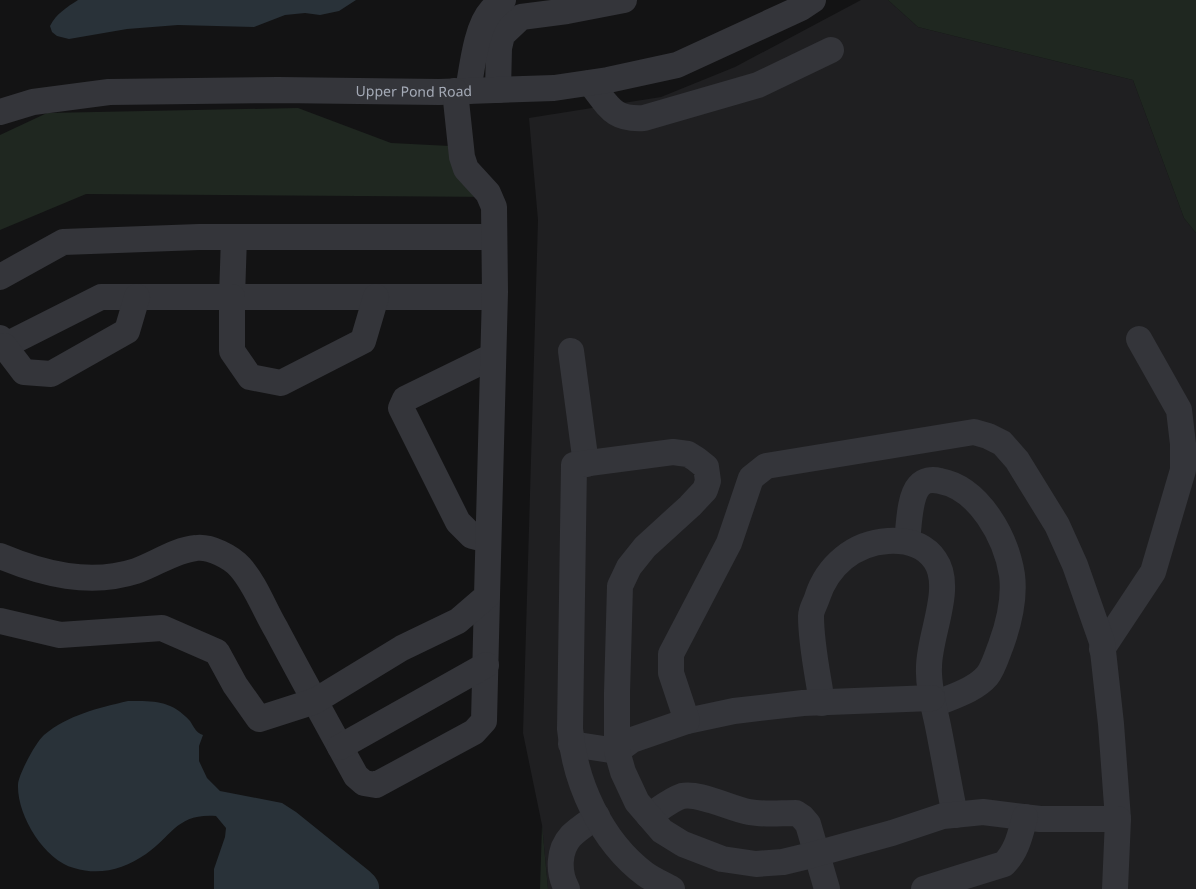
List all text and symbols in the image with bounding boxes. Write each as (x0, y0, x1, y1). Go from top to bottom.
street label: Upper Pond Road (356, 81, 472, 101)

